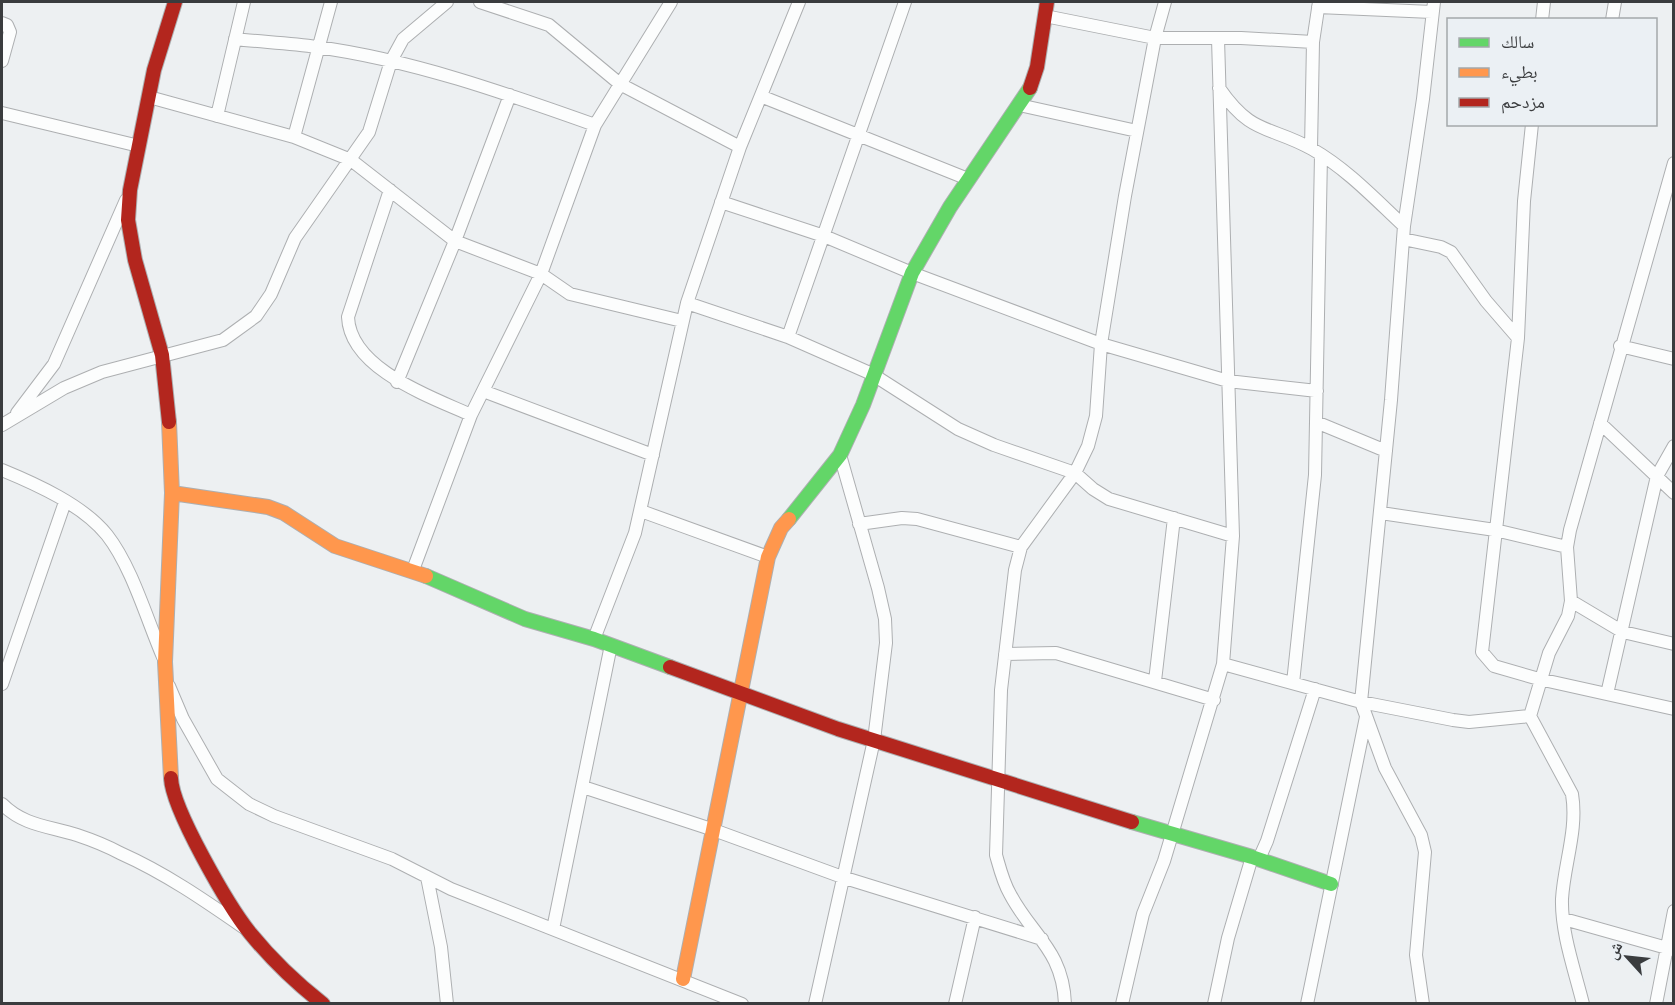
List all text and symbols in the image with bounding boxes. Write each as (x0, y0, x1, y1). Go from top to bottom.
legend (1447, 18, 1657, 126)
text: سالك (1501, 30, 1534, 52)
text: بطيء (1501, 60, 1538, 87)
text: مزدحم (1501, 90, 1545, 114)
north arrow (1597, 927, 1657, 987)
text: ش (1601, 938, 1626, 962)

